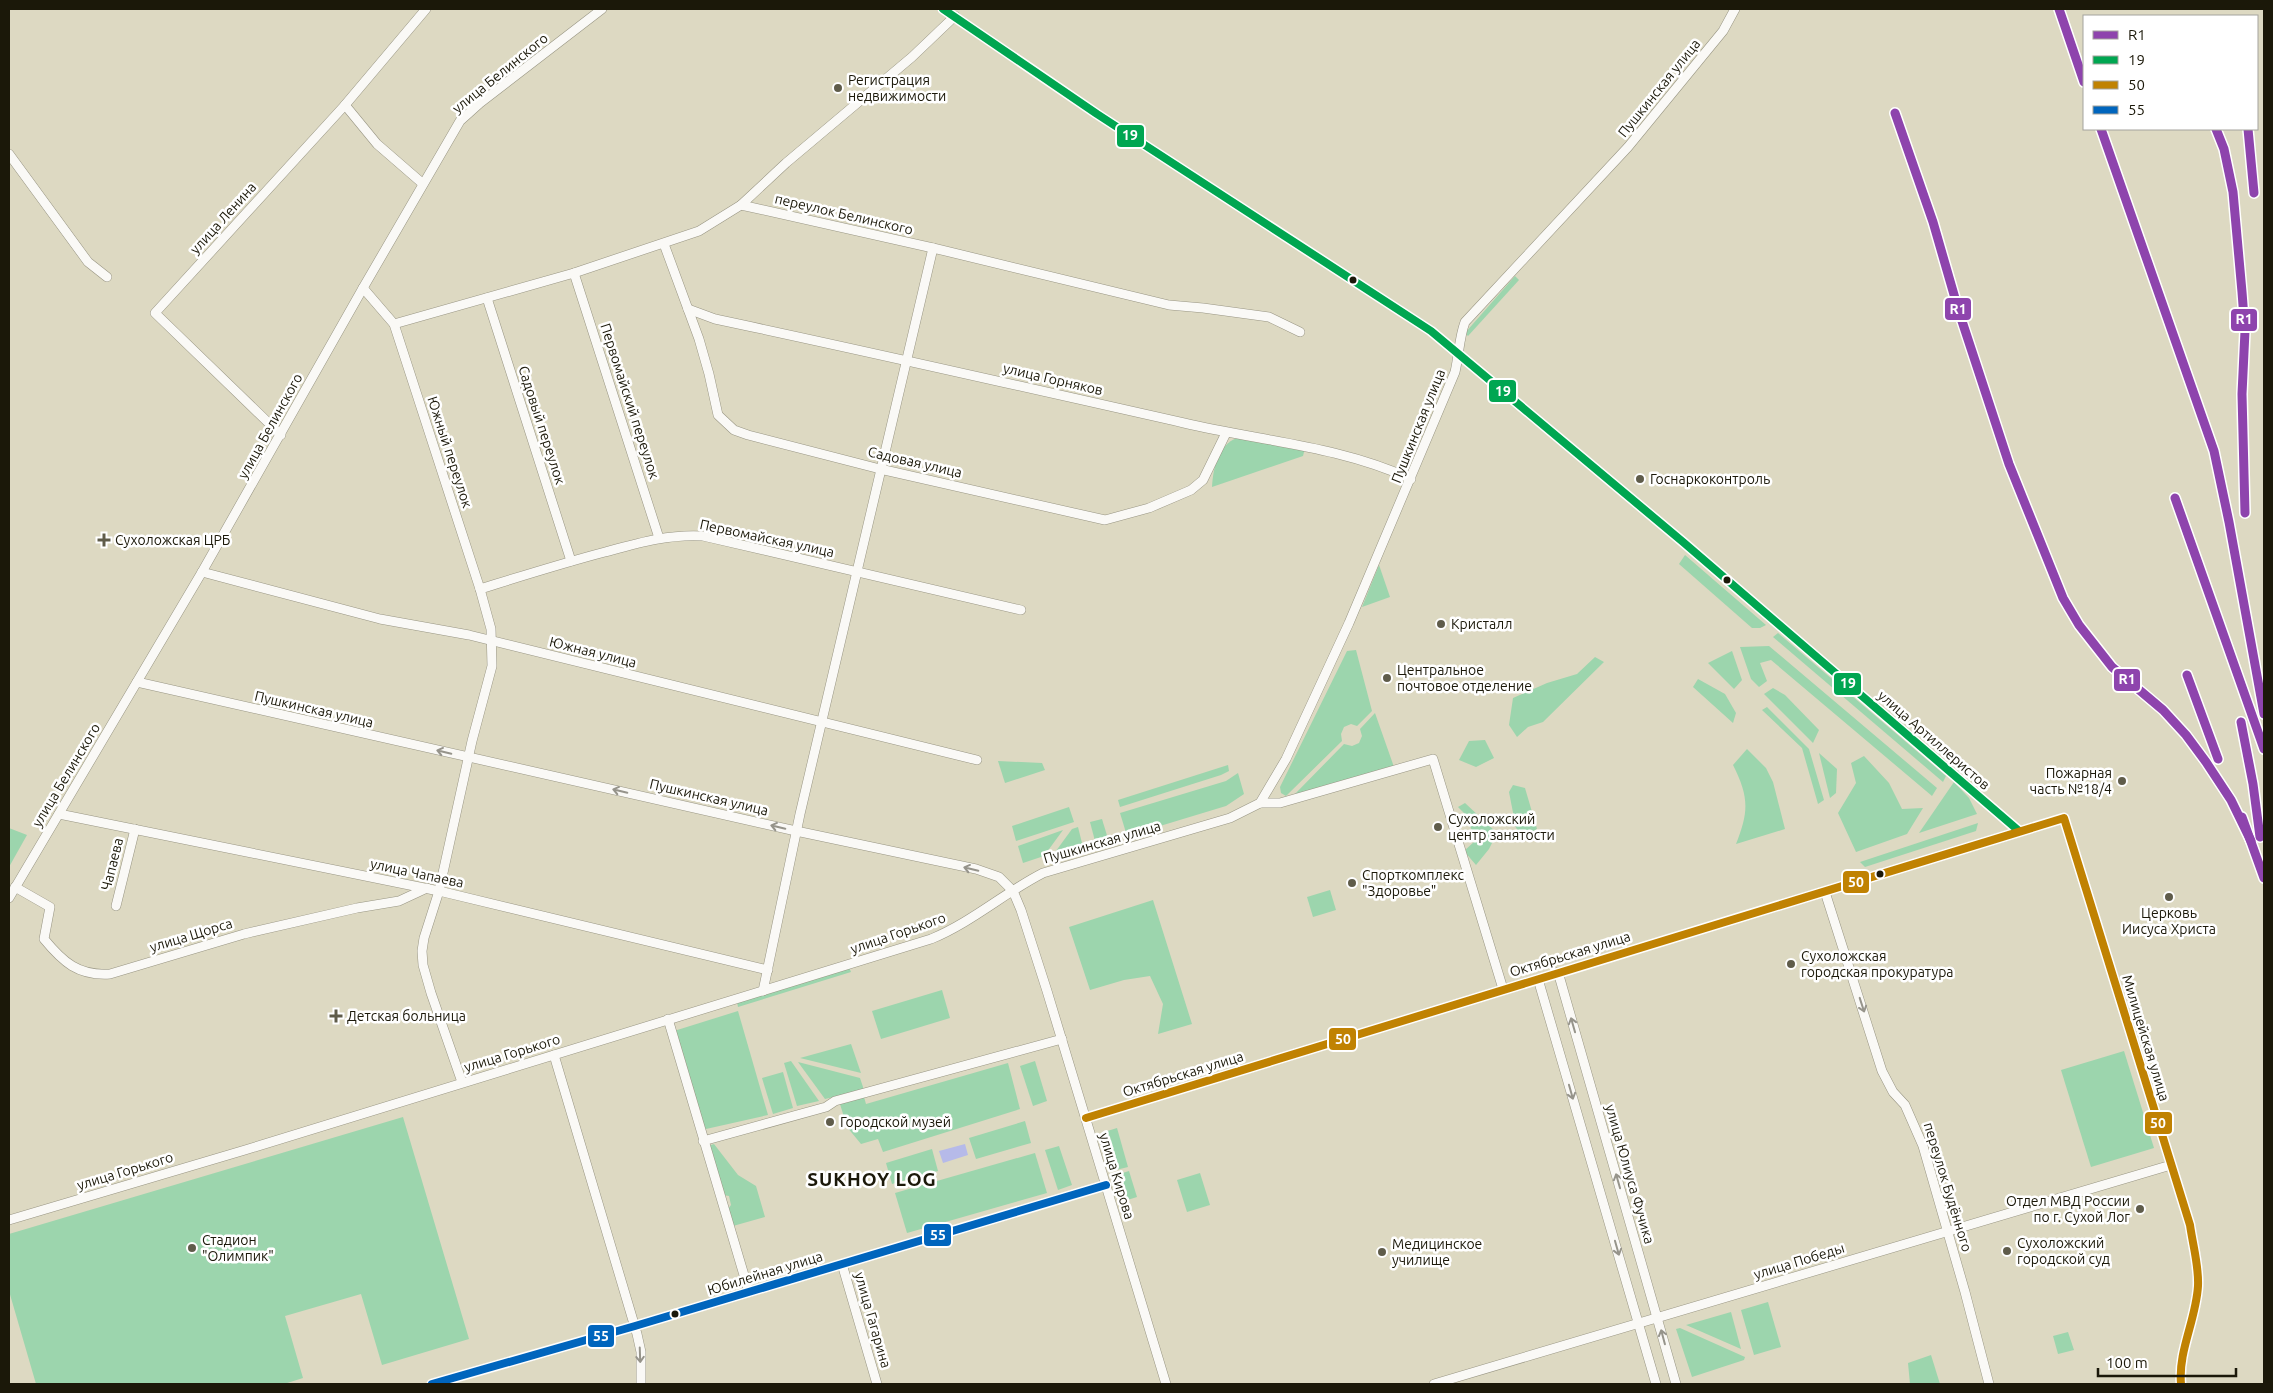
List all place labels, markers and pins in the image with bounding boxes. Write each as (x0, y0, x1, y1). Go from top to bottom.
place label: Регистрация недвижимости (848, 72, 946, 104)
marker: Регистрация недвижимости (832, 82, 844, 94)
unlabelled marker (1348, 275, 1358, 285)
place label: Госнаркоконтроль (1650, 471, 1770, 487)
marker: Госнаркоконтроль (1634, 473, 1646, 485)
place label: Сухоложская ЦРБ (115, 532, 231, 548)
marker: Сухоложская ЦРБ (97, 533, 111, 547)
unlabelled marker (1722, 575, 1732, 585)
place label: Кристалл (1451, 616, 1513, 632)
marker: Кристалл (1435, 618, 1447, 630)
place label: Центральное почтовое отделение (1397, 662, 1532, 694)
marker: Центральное почтовое отделение (1381, 672, 1393, 684)
place label: Пожарная часть №18/4 (2030, 765, 2112, 797)
marker: Пожарная часть №18/4 (2116, 775, 2128, 787)
place label: Сухоложский центр занятости (1448, 811, 1555, 843)
marker: Сухоложский центр занятости (1432, 821, 1444, 833)
place label: Спорткомплекс "Здоровье" (1362, 867, 1464, 899)
unlabelled marker (1875, 869, 1885, 879)
marker: Спорткомплекс "Здоровье" (1346, 877, 1358, 889)
marker: Церковь Иисуса Христа (2163, 891, 2175, 903)
place label: Церковь Иисуса Христа (2122, 905, 2216, 937)
place label: Сухоложская городская прокуратура (1801, 948, 1954, 980)
marker: Сухоложская городская прокуратура (1785, 958, 1797, 970)
place label: Детская больница (347, 1008, 466, 1024)
marker: Детская больница (329, 1009, 343, 1023)
place label: Городской музей (840, 1114, 951, 1130)
marker: Городской музей (824, 1116, 836, 1128)
place label: Отдел МВД России по г. Сухой Лог (2006, 1193, 2130, 1225)
marker: Отдел МВД России по г. Сухой Лог (2134, 1203, 2146, 1215)
place label: Стадион "Олимпик" (202, 1232, 274, 1264)
place label: Сухоложский городской суд (2017, 1235, 2110, 1267)
place label: Медицинское училище (1392, 1236, 1482, 1268)
marker: Стадион "Олимпик" (186, 1242, 198, 1254)
marker: Сухоложский городской суд (2001, 1245, 2013, 1257)
marker: Медицинское училище (1376, 1246, 1388, 1258)
unlabelled marker (670, 1309, 680, 1319)

